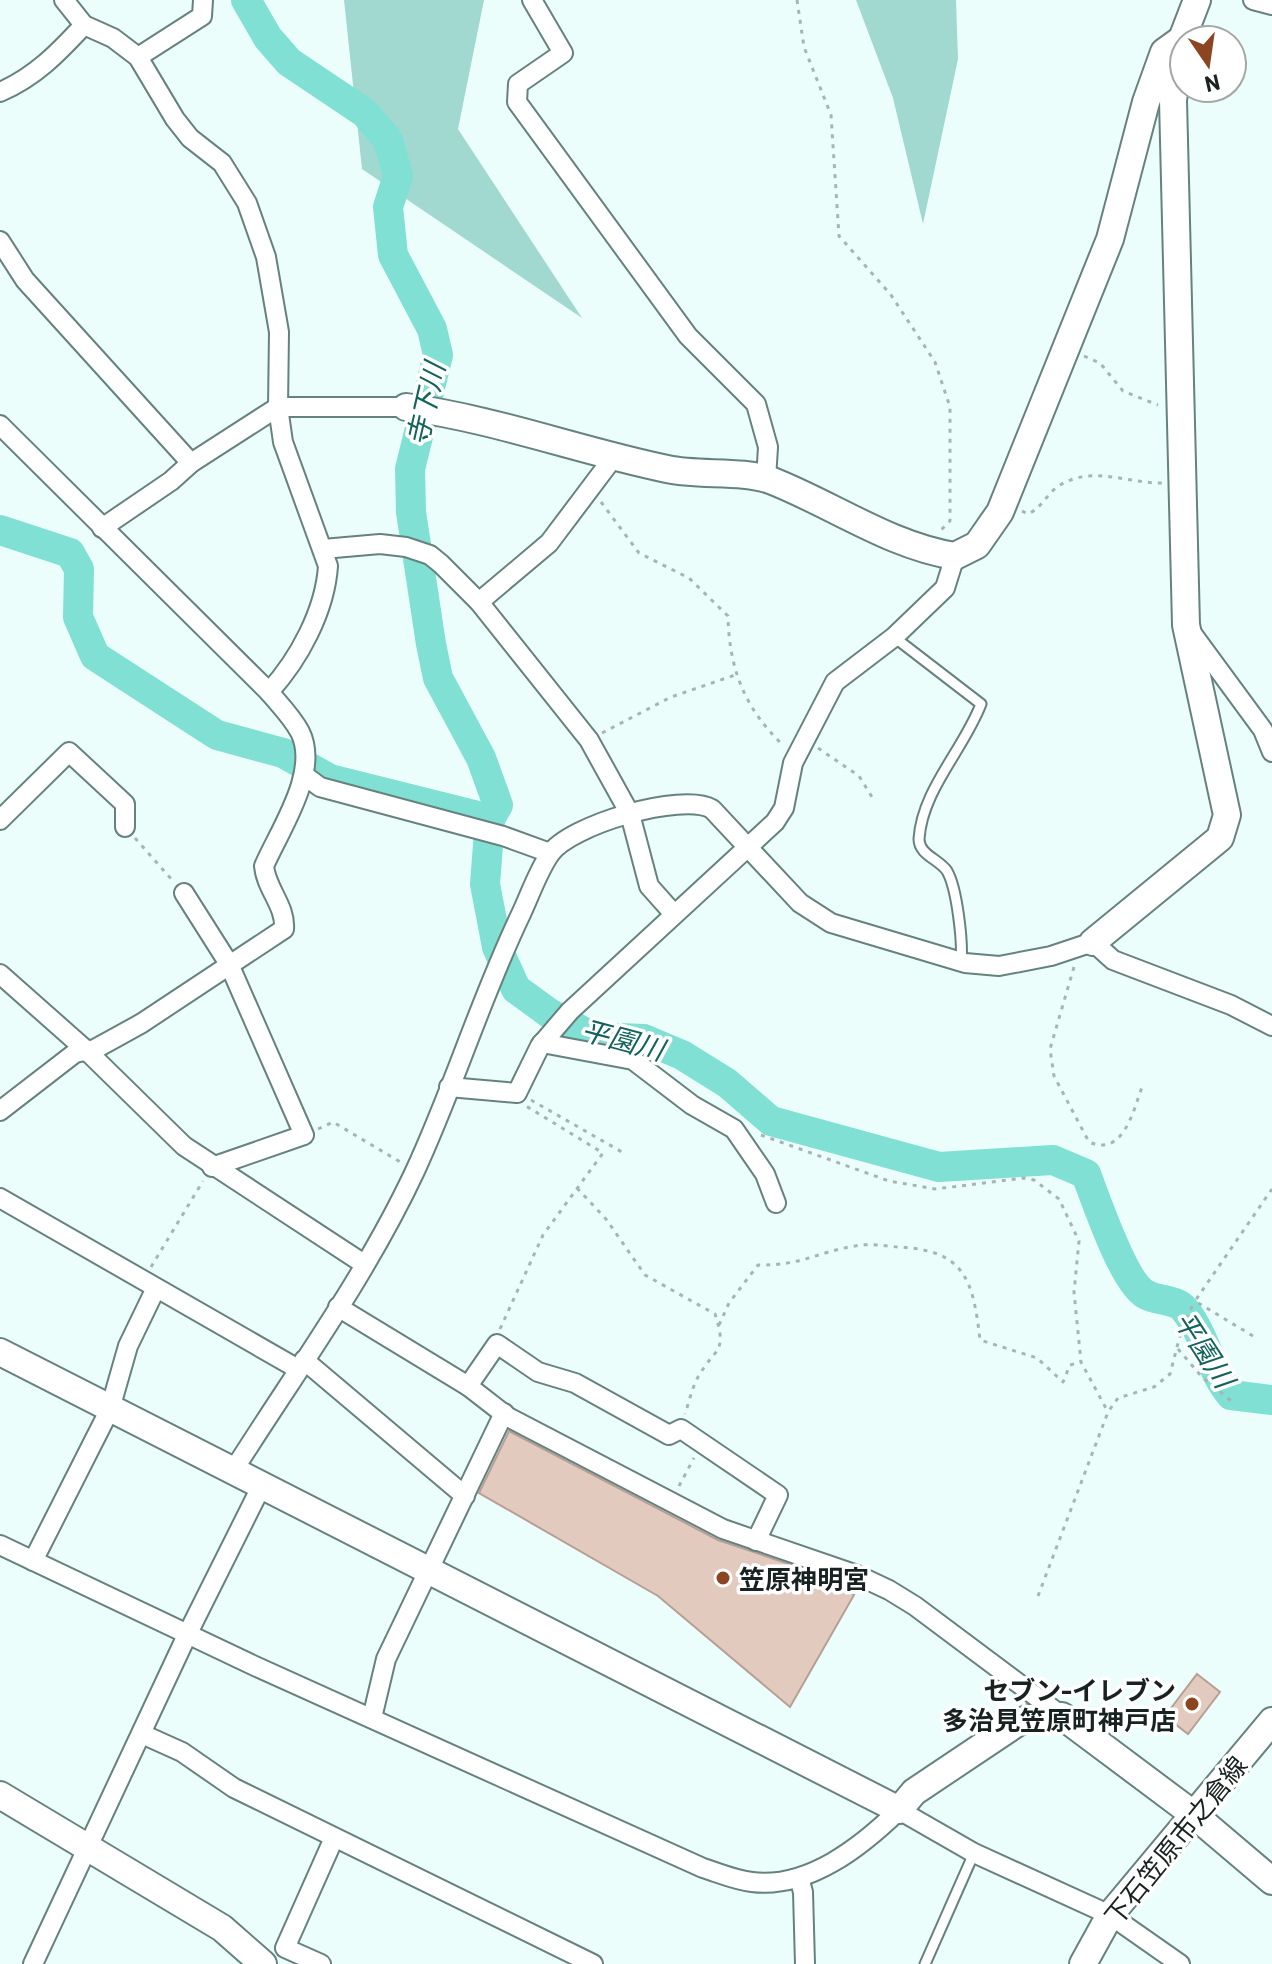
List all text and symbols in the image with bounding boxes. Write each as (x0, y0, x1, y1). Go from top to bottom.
north arrow (1168, 24, 1248, 104)
text: N (1203, 70, 1223, 99)
water label: 寺下川 (399, 356, 452, 449)
water label: 平園川 (578, 1012, 671, 1067)
water label: 平園川 (1168, 1305, 1244, 1396)
place label: 笠原神明宮 (739, 1563, 869, 1594)
marker: 笠原神明宮 (714, 1569, 732, 1587)
place label: セブン-イレブン 多治見笠原町神戸店 (942, 1674, 1176, 1735)
marker: セブン-イレブン 多治見笠原町神戸店 (1183, 1695, 1201, 1713)
street label: 下石笠原市之倉線 (1098, 1749, 1252, 1931)

